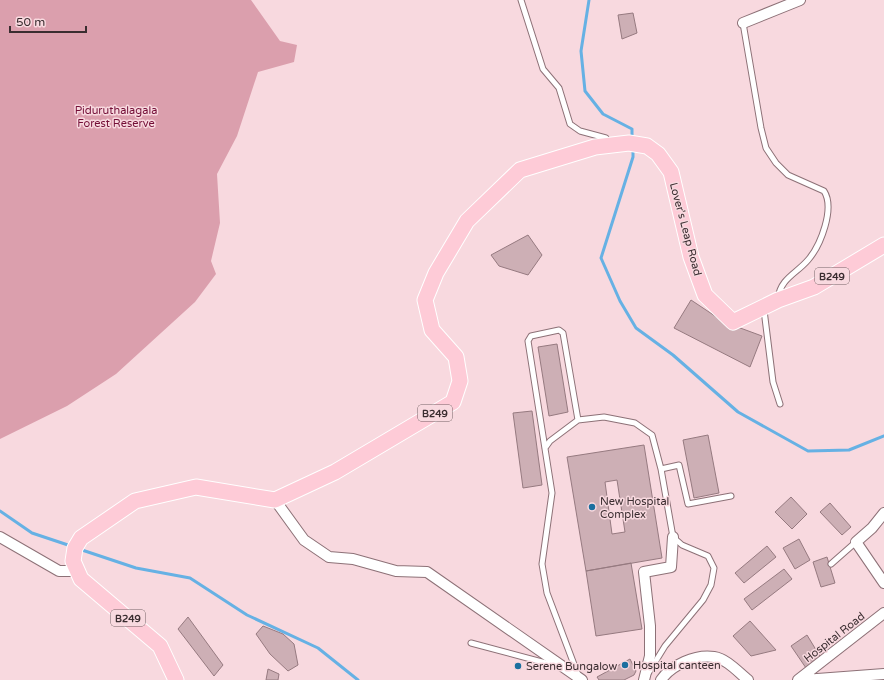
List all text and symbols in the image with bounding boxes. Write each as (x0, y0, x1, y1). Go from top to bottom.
scale bar (10, 8, 86, 34)
text: 50 m (16, 15, 45, 29)
park label: Piduruthalagala Forest Reserve (75, 104, 157, 130)
street label: Lover's Leap Road (667, 181, 704, 277)
road number: B249 (815, 268, 849, 284)
road number: B249 (418, 405, 452, 421)
place label: New Hospital Complex (600, 495, 669, 521)
marker: New Hospital Complex (587, 502, 597, 512)
road number: B249 (111, 610, 145, 626)
street label: Hospital Road (801, 610, 867, 665)
place label: Hospital canteen (633, 659, 721, 672)
place label: Serene Bungalow (526, 660, 617, 673)
marker: Hospital canteen (620, 660, 630, 670)
marker: Serene Bungalow (513, 661, 523, 671)

